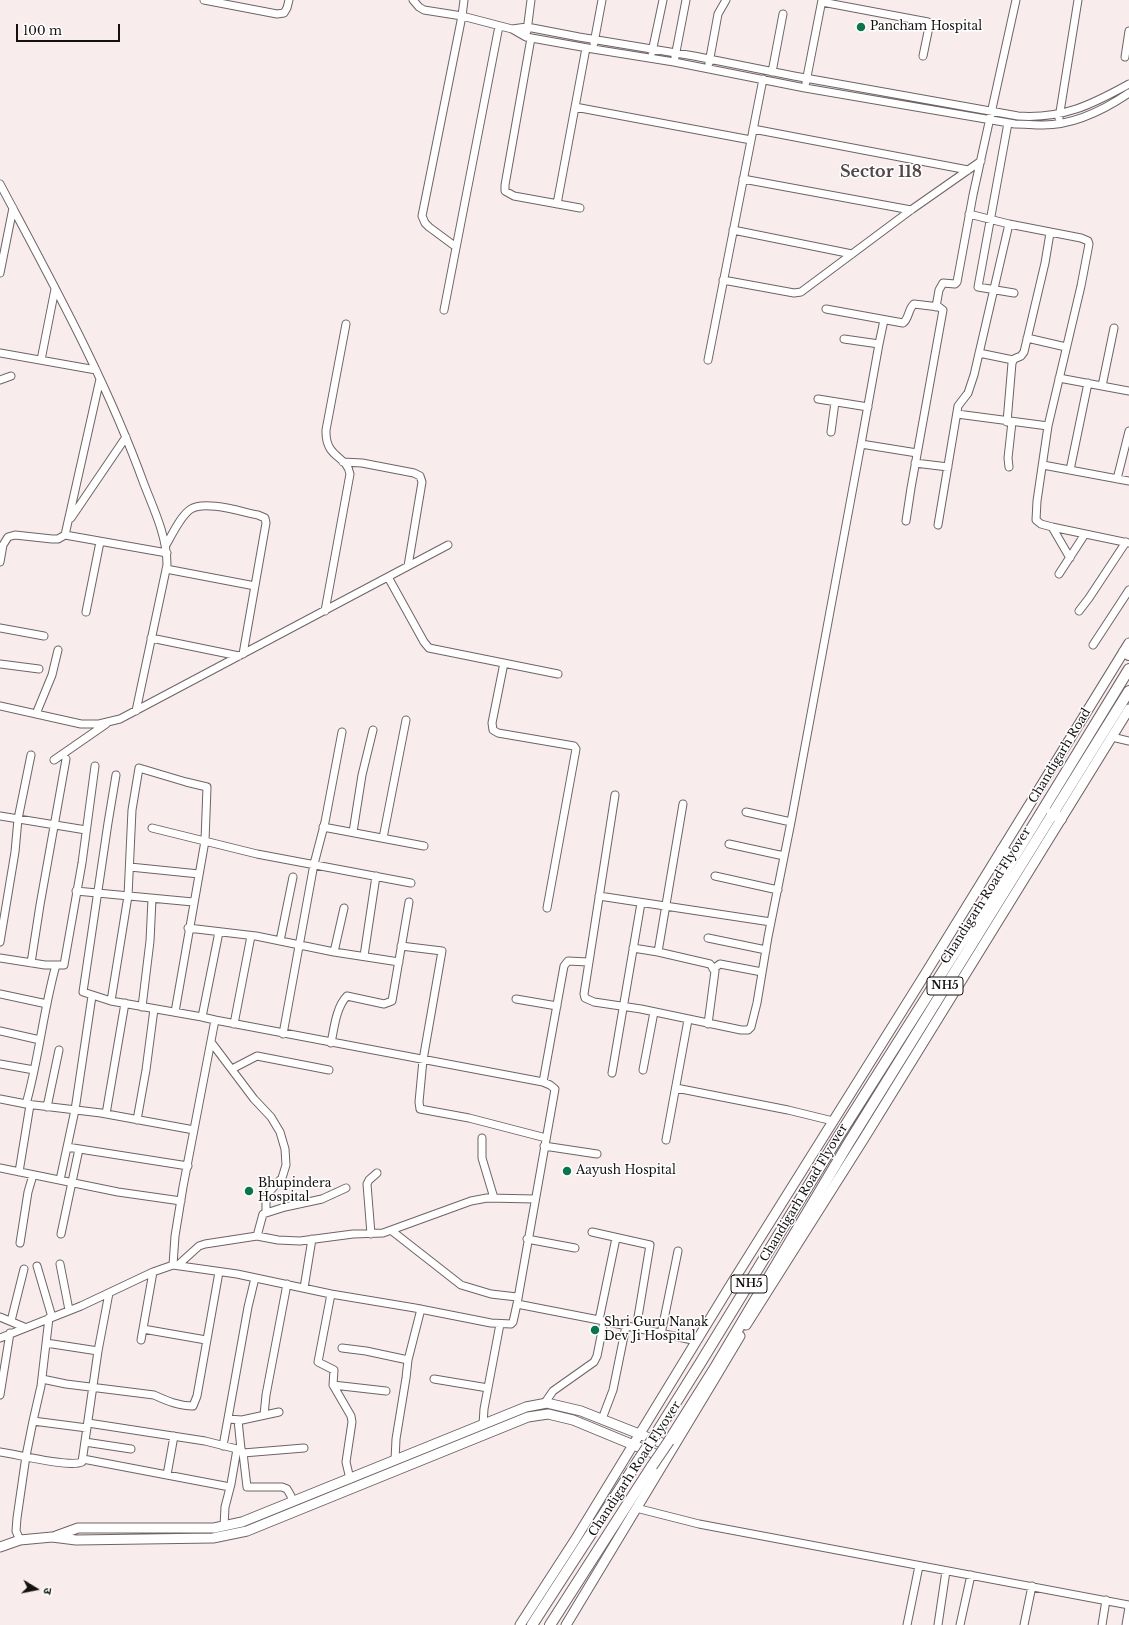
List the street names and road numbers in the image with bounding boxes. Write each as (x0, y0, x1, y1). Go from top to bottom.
street label: Chandigarh Road (1026, 706, 1094, 806)
street label: Chandigarh Road Flyover (938, 825, 1034, 967)
road number: NH5 (927, 977, 963, 995)
street label: Chandigarh Road Flyover (757, 1122, 851, 1264)
road number: NH5 (731, 1275, 767, 1293)
street label: Chandigarh Road Flyover (586, 1399, 684, 1539)

